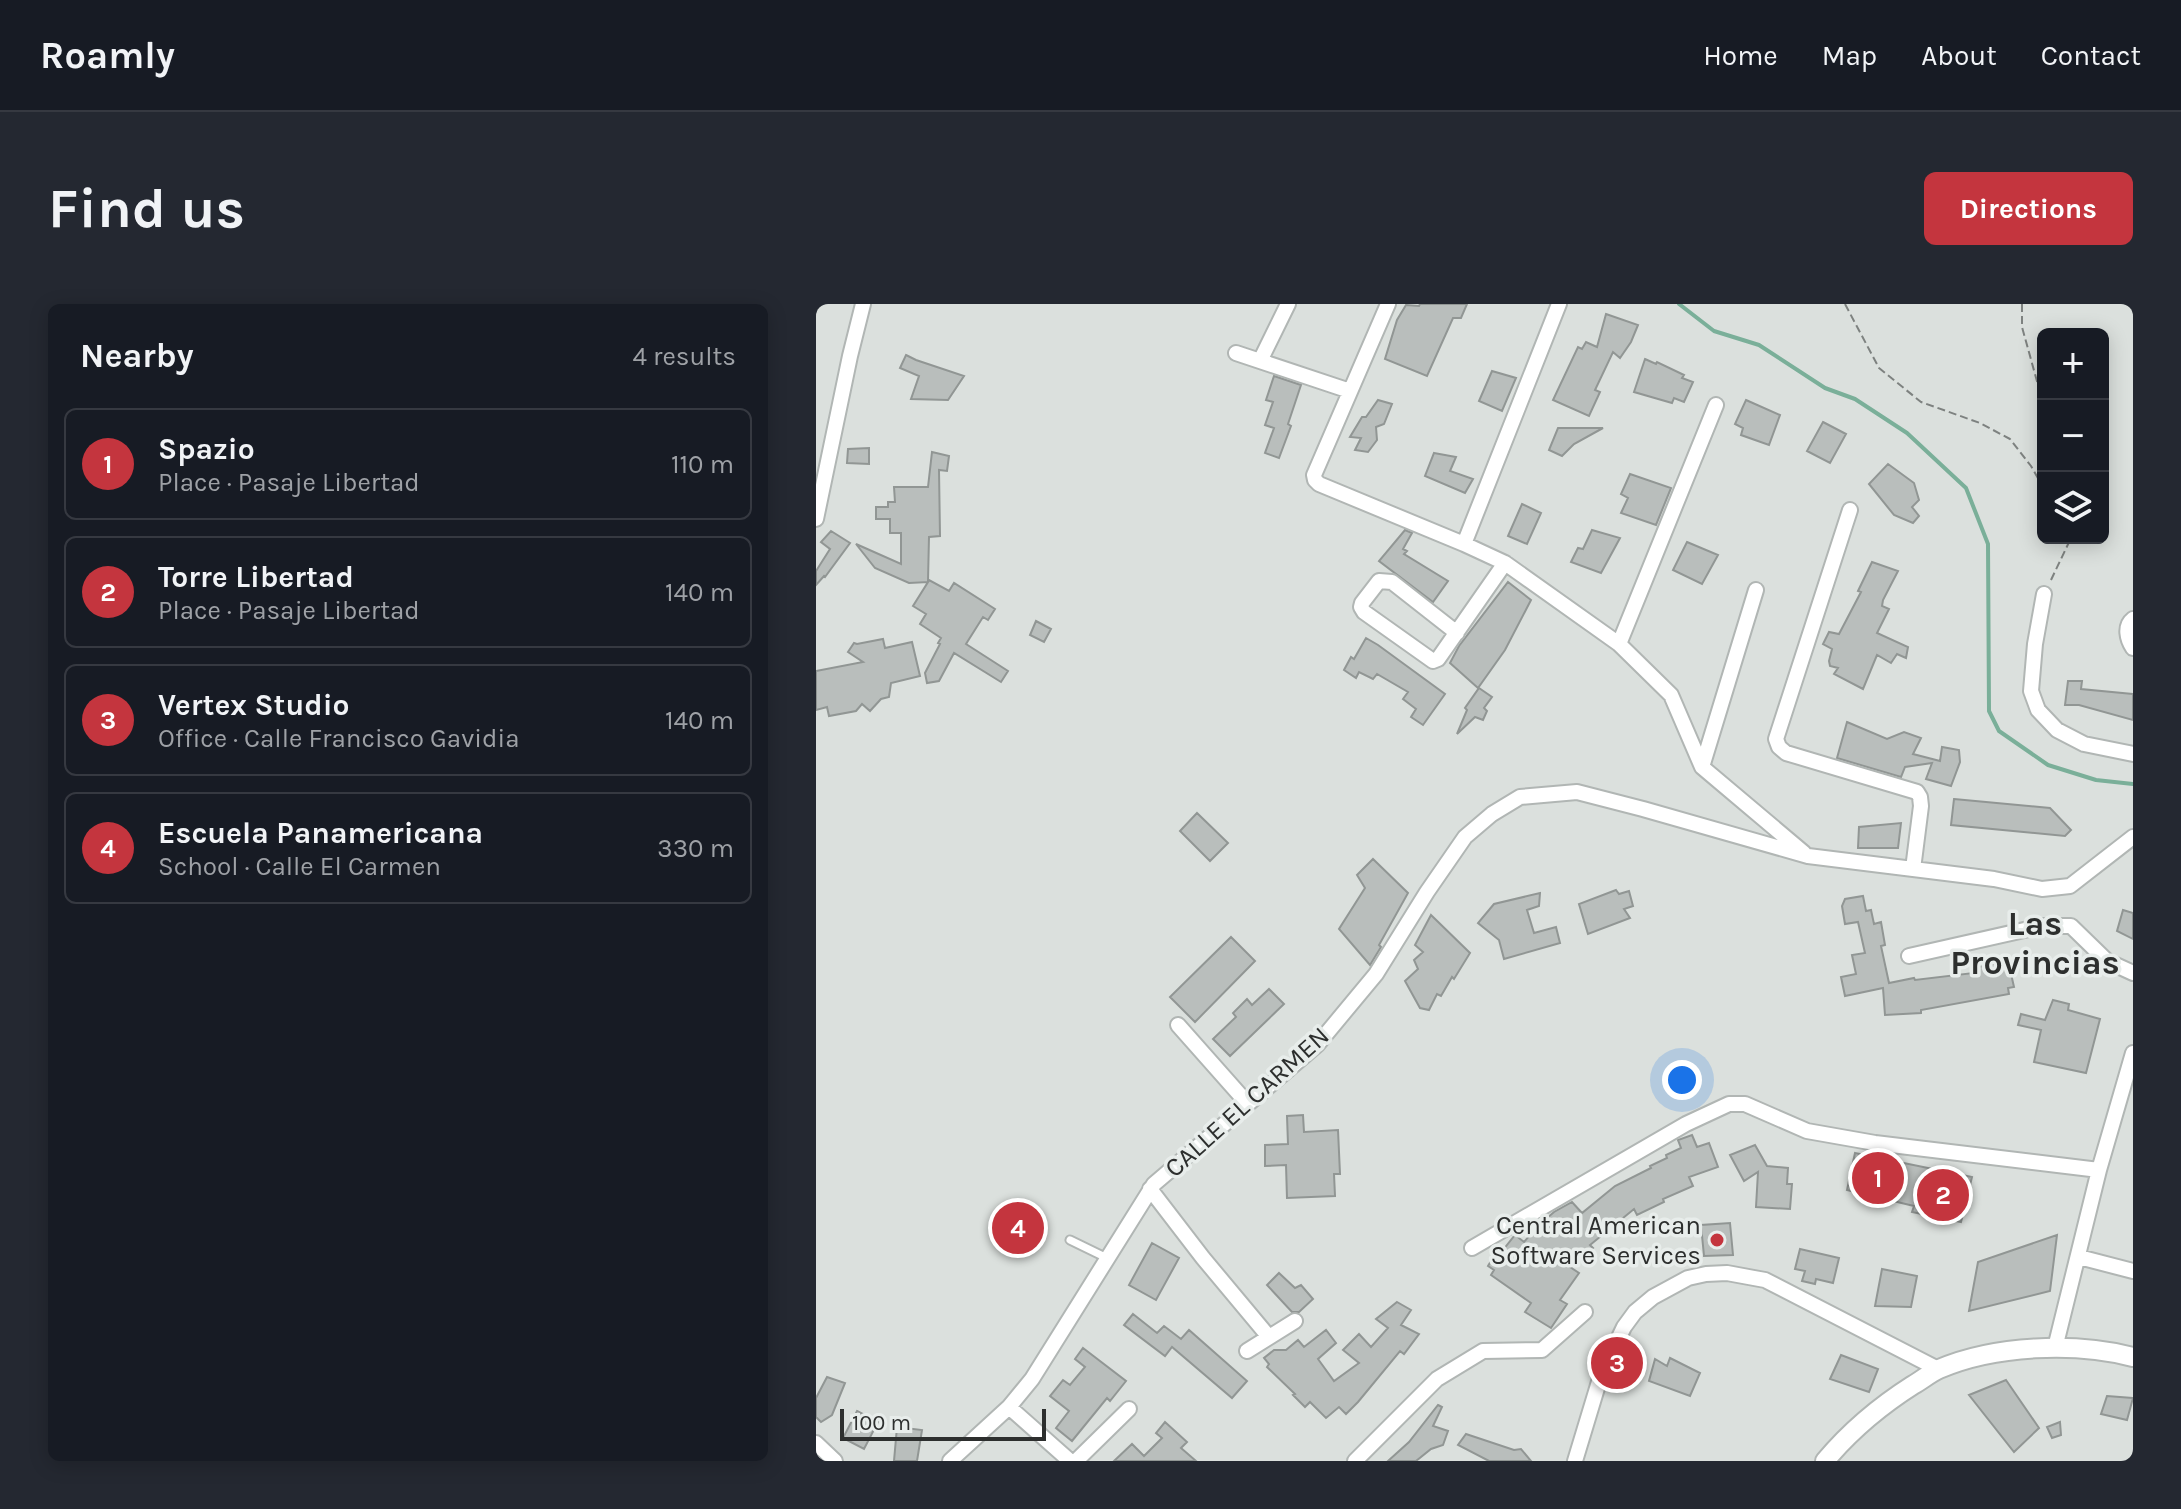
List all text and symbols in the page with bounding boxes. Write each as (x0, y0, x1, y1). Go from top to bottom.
text: Roamly (40, 33, 175, 78)
text: Home (1703, 39, 1778, 72)
text: Map (1822, 39, 1877, 72)
text: About (1921, 39, 1997, 72)
text: Contact (2041, 39, 2141, 72)
button: Directions (1924, 172, 2133, 245)
text: Find us (48, 176, 245, 241)
map controls (2037, 328, 2109, 544)
button: + (2037, 328, 2109, 400)
text: Nearby (80, 336, 194, 376)
text: 4 results (632, 341, 736, 372)
button: − (2037, 400, 2109, 472)
text: Spazio (158, 431, 255, 467)
text: 1 (103, 449, 113, 480)
text: 110 m (671, 449, 734, 480)
text: Place · Pasaje Libertad (158, 467, 420, 498)
button: layers (2037, 472, 2109, 544)
text: Torre Libertad (158, 559, 354, 595)
text: 2 (100, 577, 116, 608)
text: 140 m (665, 577, 734, 608)
text: Place · Pasaje Libertad (158, 595, 420, 626)
text: Vertex Studio (158, 687, 350, 723)
text: 3 (100, 705, 116, 736)
text: 140 m (665, 705, 734, 736)
text: Office · Calle Francisco Gavidia (158, 723, 519, 754)
text: Escuela Panamericana (158, 815, 483, 851)
text: 4 (100, 833, 116, 864)
text: 330 m (657, 833, 734, 864)
text: School · Calle El Carmen (158, 851, 441, 882)
district label: Las Provincias (1950, 904, 2120, 983)
street label: CALLE EL CARMEN (1159, 1020, 1335, 1184)
your location (1662, 1060, 1702, 1100)
pin: 1 (1852, 1148, 1904, 1208)
pin: 2 (1917, 1165, 1969, 1225)
pin: 4 (992, 1198, 1044, 1258)
place label: Central American Software Services (1491, 1210, 1701, 1271)
marker: Central American Software Services (1708, 1231, 1726, 1249)
pin: 3 (1591, 1333, 1643, 1393)
scale bar (840, 1405, 1046, 1441)
text: 100 m (852, 1410, 911, 1436)

